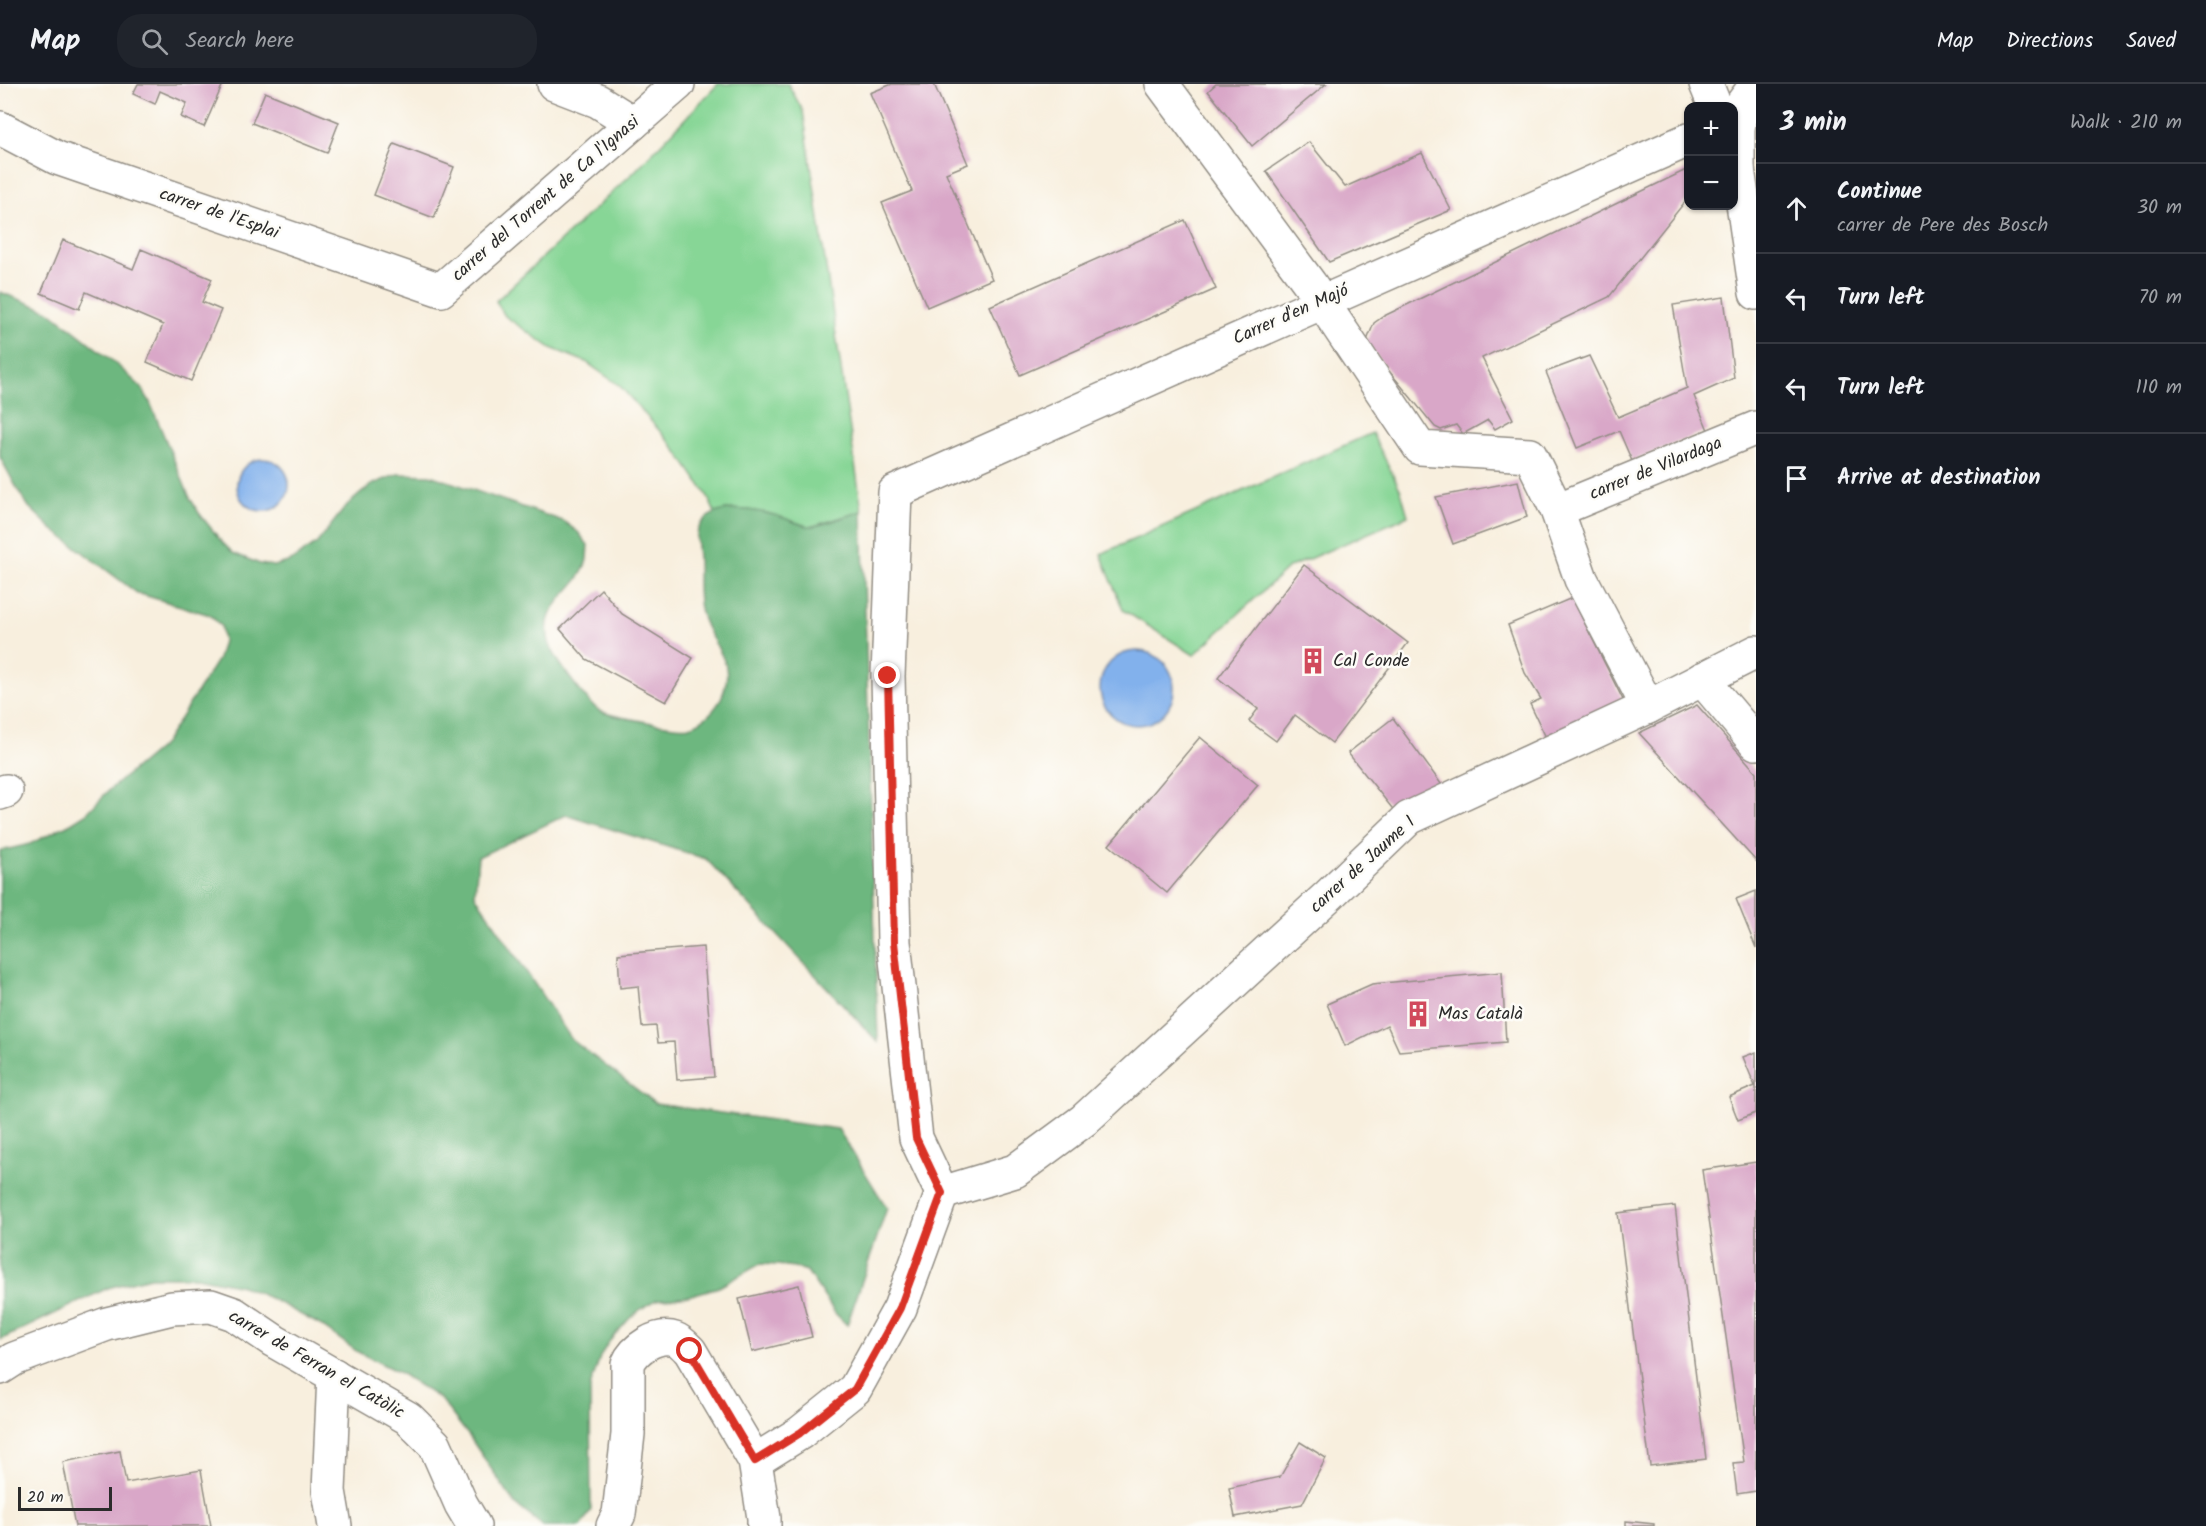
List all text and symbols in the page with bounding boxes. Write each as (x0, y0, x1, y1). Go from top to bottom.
search box (117, 14, 537, 68)
text: Map (30, 19, 81, 64)
text: Search here (186, 24, 294, 59)
icon: search (138, 25, 171, 58)
text: Map (1937, 25, 1973, 58)
text: Directions (2006, 25, 2093, 58)
text: Saved (2126, 25, 2176, 58)
map controls (1684, 102, 1738, 210)
button: + (1684, 102, 1738, 156)
text: 3 min (1780, 102, 1847, 144)
text: Walk · 210 m (2070, 107, 2182, 139)
street label: carrer del Torrent de Ca l'Ignasi (445, 108, 647, 289)
button: − (1684, 156, 1738, 210)
text: Continue (1837, 175, 1922, 210)
street label: carrer de l'Esplai (155, 180, 283, 248)
icon: ahead (1780, 192, 1813, 225)
text: 30 m (2137, 192, 2182, 224)
text: carrer de Pere des Bosch (1837, 210, 2048, 242)
street label: Carrer d'en Majó (1228, 276, 1354, 354)
text: Turn left (1837, 281, 1924, 316)
icon: left (1780, 282, 1813, 315)
text: 70 m (2139, 282, 2182, 314)
text: Turn left (1837, 371, 1924, 406)
icon: left (1780, 372, 1813, 405)
text: 110 m (2136, 372, 2182, 404)
street label: carrer de Vilardaga (1585, 429, 1727, 509)
text: Arrive at destination (1837, 461, 2040, 496)
icon: arrive (1780, 462, 1813, 495)
building icon: Cal Conde (1298, 646, 1328, 676)
place label: Cal Conde (1333, 647, 1409, 676)
route end (874, 662, 900, 688)
street label: carrer de Jaume I (1303, 809, 1423, 921)
building icon: Mas Català (1403, 999, 1433, 1029)
place label: Mas Català (1438, 1000, 1523, 1029)
street label: carrer de Ferran el Catòlic (222, 1303, 410, 1427)
route start (676, 1337, 702, 1363)
scale bar (18, 1484, 112, 1512)
text: 20 m (27, 1485, 63, 1510)

